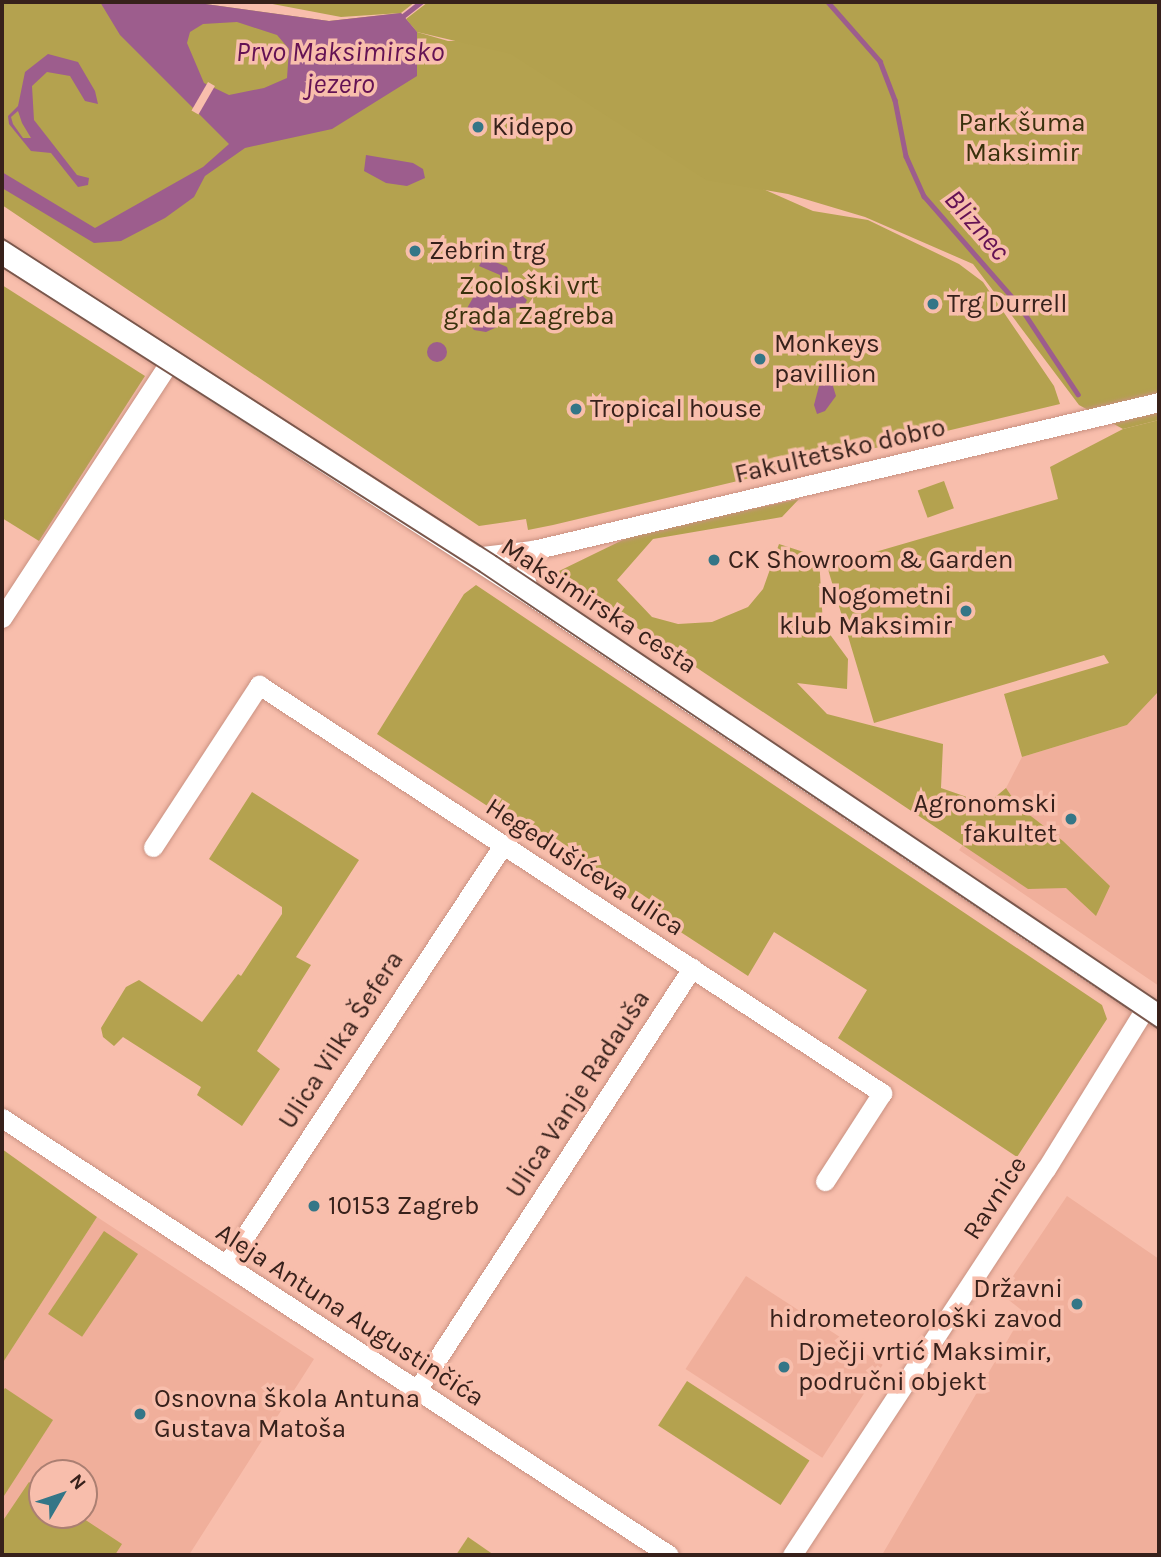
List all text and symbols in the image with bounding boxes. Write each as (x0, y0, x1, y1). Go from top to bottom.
water label: Prvo Maksimirsko jezero (236, 35, 444, 101)
park label: Park šuma Maksimir (959, 107, 1085, 168)
place label: Kidepo (492, 111, 574, 143)
marker: Kidepo (470, 119, 486, 135)
water label: Bliznec (937, 183, 1017, 267)
place label: Zebrin trg (429, 235, 546, 267)
marker: Zebrin trg (407, 243, 423, 259)
park label: Zoološki vrt grada Zagreba (443, 270, 615, 332)
place label: Trg Durrell (947, 288, 1068, 320)
marker: Trg Durrell (925, 296, 941, 312)
place label: Monkeys pavillion (774, 328, 880, 390)
marker: Monkeys pavillion (752, 351, 768, 367)
place label: Tropical house (590, 393, 762, 425)
marker: Tropical house (568, 401, 584, 417)
street label: Fakultetsko dobro (732, 412, 948, 490)
street label: Maksimirska cesta (495, 531, 703, 681)
place label: CK Showroom & Garden (728, 544, 1014, 576)
marker: CK Showroom & Garden (706, 552, 722, 568)
place label: Nogometni klub Maksimir (779, 580, 952, 642)
marker: Nogometni klub Maksimir (958, 603, 974, 619)
place label: Agronomski fakultet (913, 788, 1057, 850)
street label: Hegedušićeva ulica (480, 791, 690, 943)
marker: Agronomski fakultet (1063, 811, 1079, 827)
street label: Ulica Vilka Šefera (272, 945, 410, 1135)
street label: Ulica Vanje Radauša (499, 984, 657, 1204)
street label: Ravnice (956, 1150, 1034, 1246)
place label: 10153 Zagreb (328, 1190, 479, 1222)
marker: 10153 Zagreb (306, 1198, 322, 1214)
street label: Aleja Antuna Augustinčića (210, 1217, 490, 1413)
place label: Državni hidrometeorološki zavod (769, 1273, 1063, 1334)
marker: Državni hidrometeorološki zavod (1069, 1296, 1085, 1312)
place label: Dječji vrtić Maksimir, područni objekt (798, 1336, 1051, 1398)
marker: Dječji vrtić Maksimir, područni objekt (776, 1359, 792, 1375)
place label: Osnovna škola Antuna Gustava Matoša (154, 1383, 420, 1444)
marker: Osnovna škola Antuna Gustava Matoša (132, 1406, 148, 1422)
north arrow (28, 1459, 98, 1529)
text: N (65, 1470, 91, 1494)

